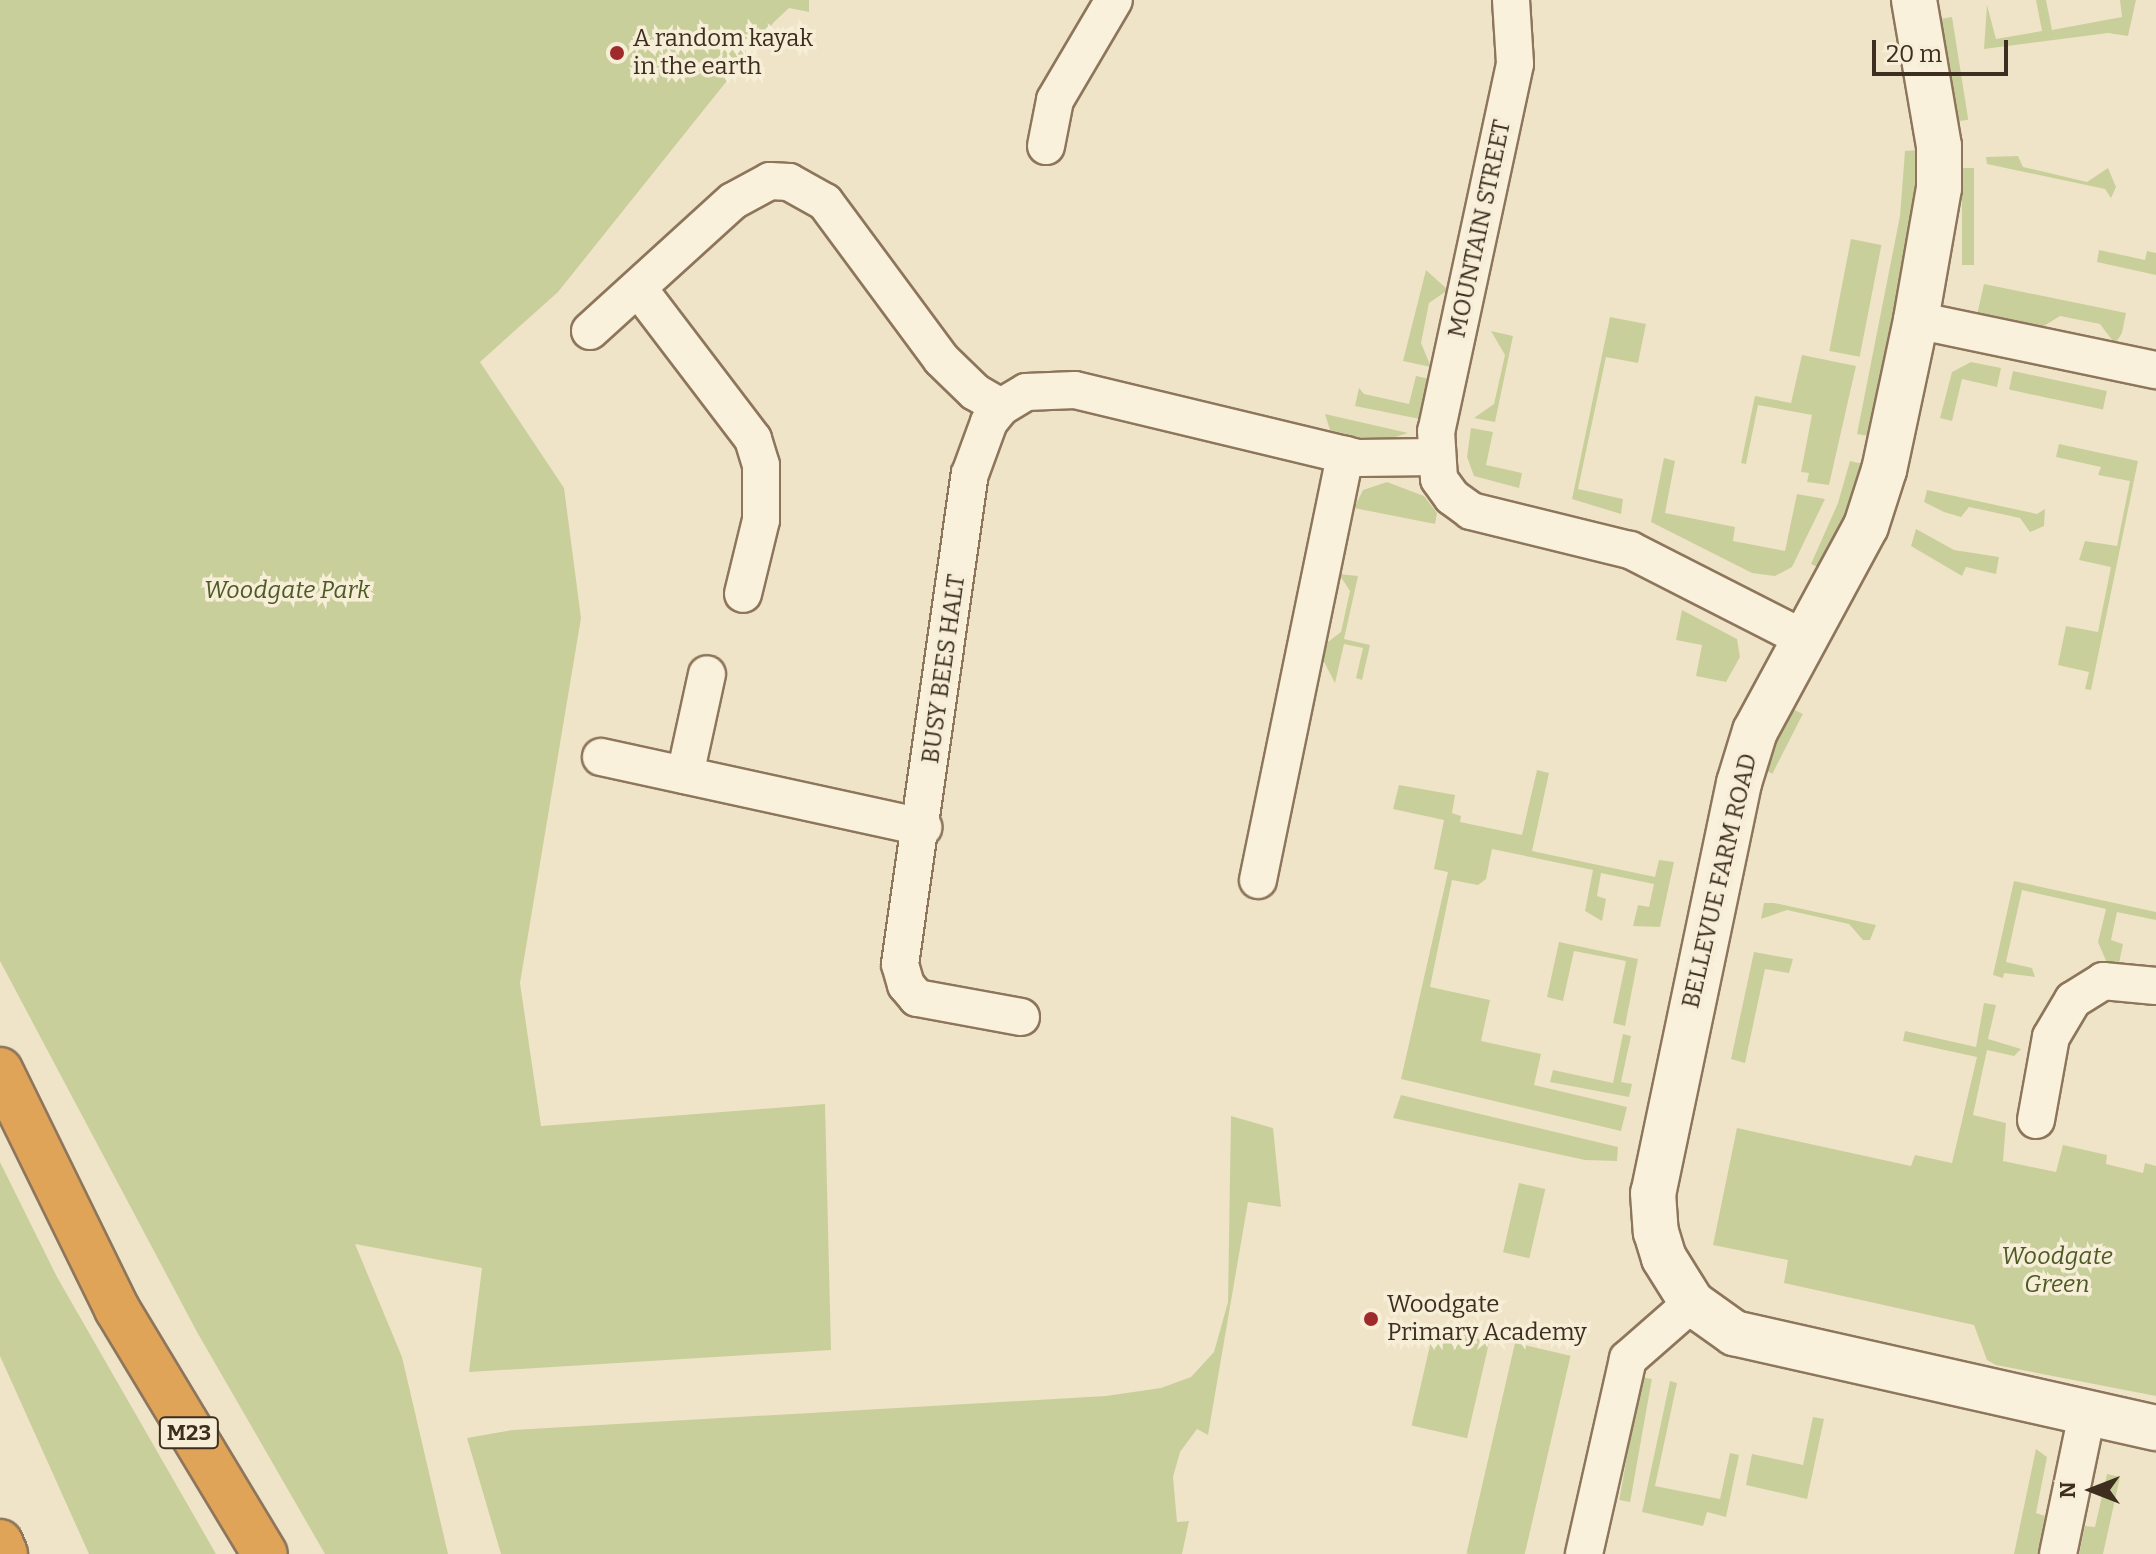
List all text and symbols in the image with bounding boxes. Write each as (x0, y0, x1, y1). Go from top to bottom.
scale bar (1876, 24, 2012, 74)
place label: A random kayak in the earth (633, 25, 813, 81)
text: 20 m (1886, 40, 1942, 68)
marker: A random kayak in the earth (608, 44, 626, 62)
street label: MOUNTAIN STREET (1443, 117, 1517, 341)
street label: BUSY BEES HALT (916, 573, 972, 765)
park label: Woodgate Park (204, 577, 370, 605)
street label: BELLEVUE FARM ROAD (1677, 751, 1763, 1011)
park label: Woodgate Green (2001, 1243, 2113, 1299)
place label: Woodgate Primary Academy (1387, 1291, 1587, 1347)
marker: Woodgate Primary Academy (1362, 1310, 1380, 1328)
road number: M23 (157, 1415, 221, 1451)
north arrow (2052, 1450, 2132, 1530)
text: N (2054, 1482, 2081, 1499)

